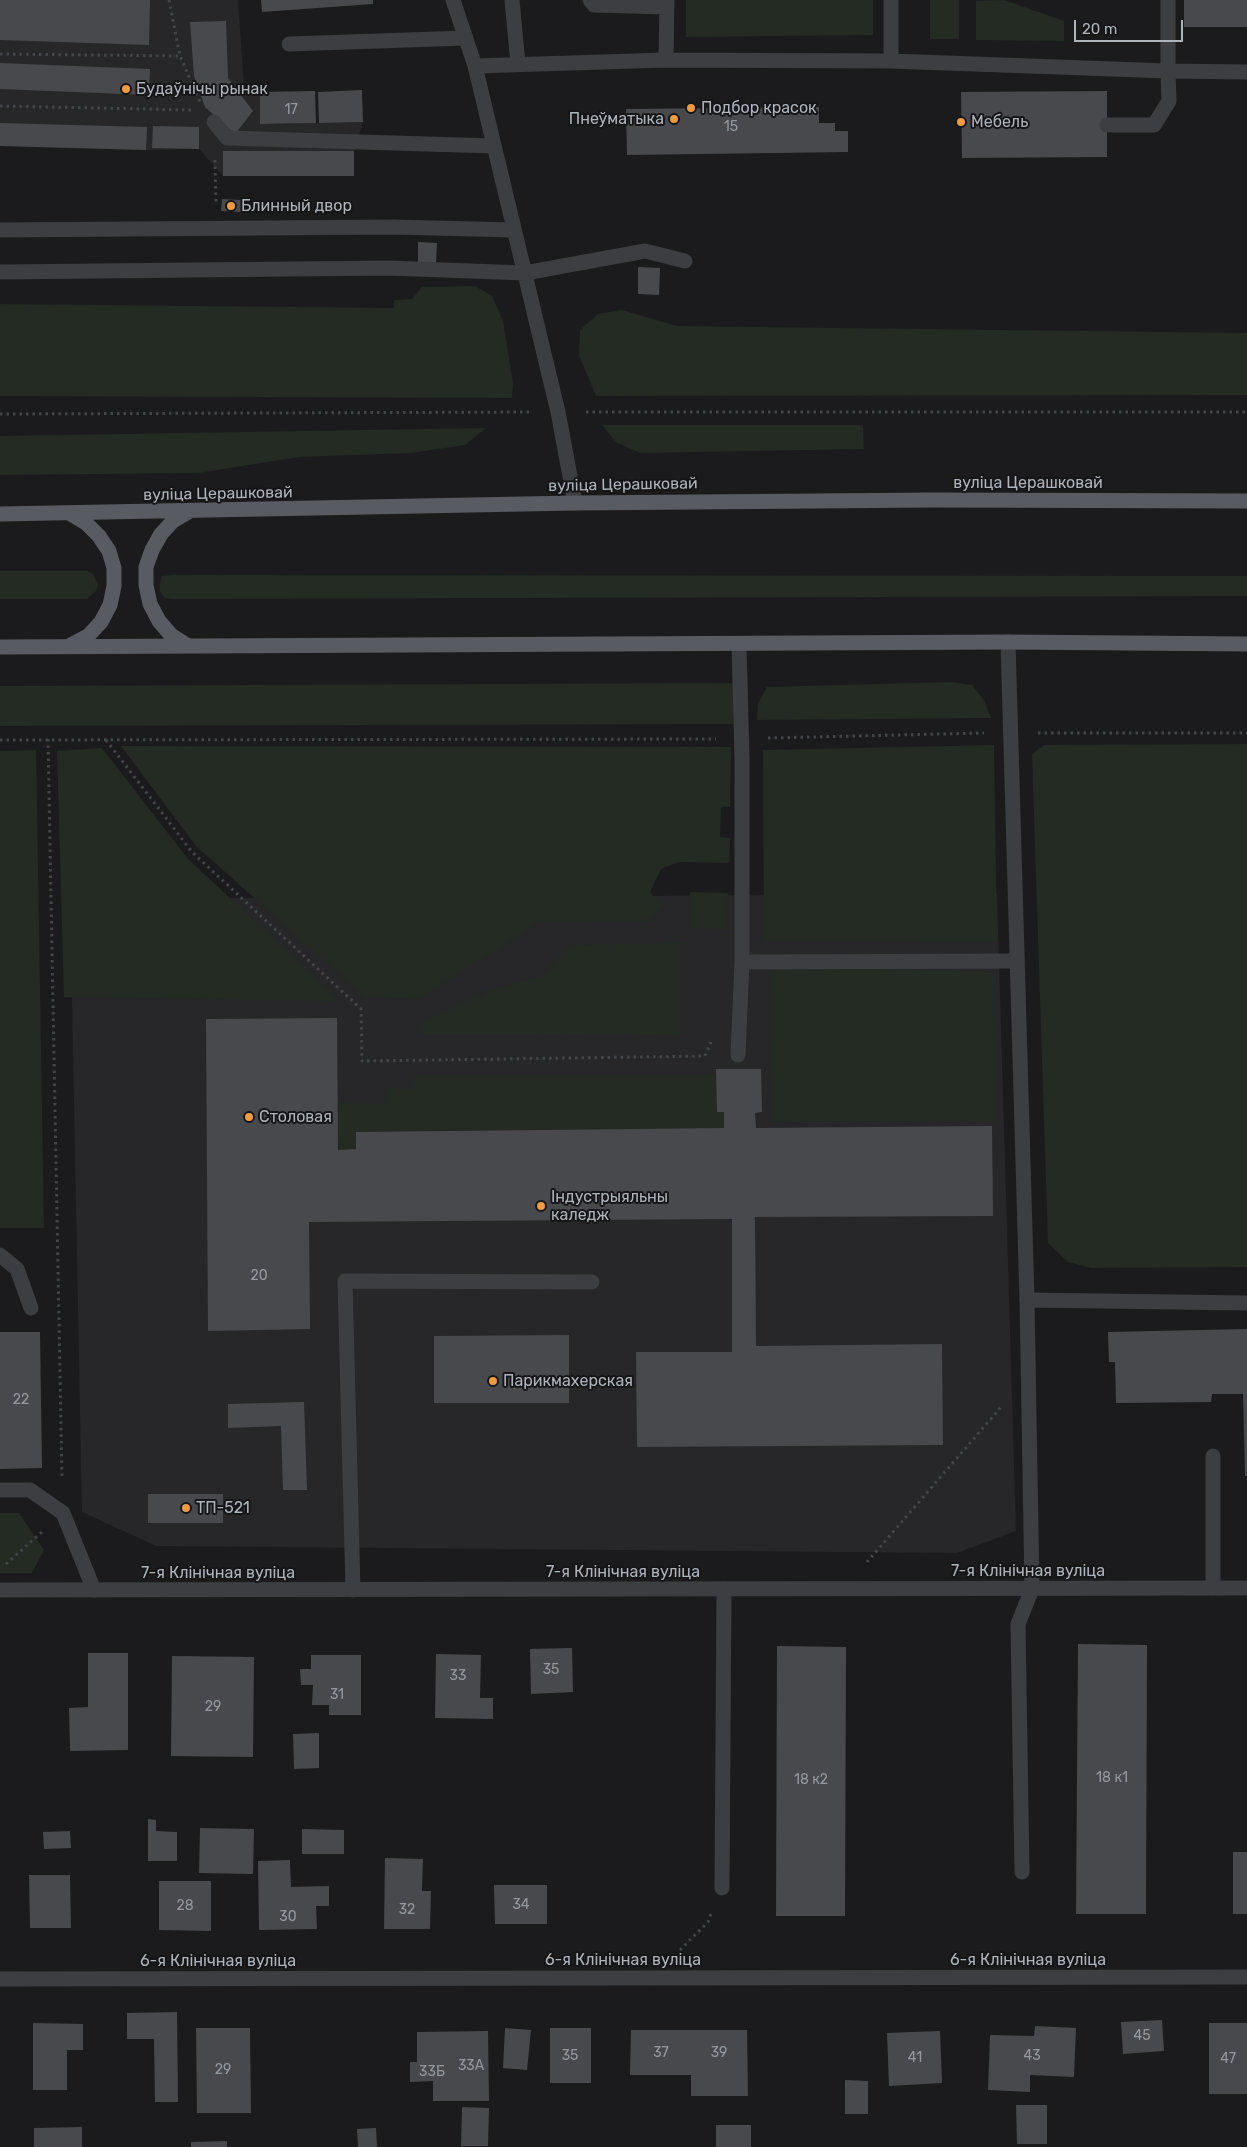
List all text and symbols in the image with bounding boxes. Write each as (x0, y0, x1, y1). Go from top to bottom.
scale bar (1077, 10, 1186, 42)
text: 20 m (1082, 20, 1117, 38)
place label: Будаўнічы рынак (136, 79, 268, 99)
marker: Будаўнічы рынак (120, 83, 132, 95)
place label: Подбор красок (701, 98, 817, 118)
house number: 17 (284, 102, 298, 118)
marker: Подбор красок (685, 102, 697, 114)
place label: Пнеўматыка (569, 109, 664, 129)
place label: Мебель (971, 112, 1028, 132)
marker: Пнеўматыка (668, 113, 680, 125)
marker: Мебель (955, 116, 967, 128)
house number: 15 (724, 119, 738, 135)
place label: Блинный двор (241, 196, 352, 216)
marker: Блинный двор (225, 200, 237, 212)
street label: вуліца Церашковай (953, 473, 1103, 493)
street label: вуліца Церашковай (548, 474, 698, 496)
street label: вуліца Церашковай (143, 483, 293, 505)
place label: Столовая (259, 1107, 332, 1127)
marker: Столовая (243, 1111, 255, 1123)
place label: Індустрыяльны каледж (551, 1187, 668, 1225)
marker: Індустрыяльны каледж (535, 1200, 547, 1212)
house number: 20 (250, 1268, 268, 1284)
place label: Парикмахерская (503, 1371, 633, 1391)
marker: Парикмахерская (487, 1375, 499, 1387)
house number: 22 (13, 1392, 29, 1408)
place label: ТП-521 (196, 1498, 250, 1518)
marker: ТП-521 (180, 1502, 192, 1514)
street label: 7-я Клінічная вуліца (951, 1561, 1105, 1581)
street label: 7-я Клінічная вуліца (546, 1562, 700, 1582)
street label: 7-я Клінічная вуліца (141, 1563, 295, 1583)
house number: 35 (543, 1662, 559, 1678)
house number: 33 (450, 1668, 466, 1684)
house number: 31 (330, 1687, 344, 1703)
house number: 29 (205, 1699, 221, 1715)
house number: 18 к1 (1096, 1770, 1128, 1786)
house number: 18 к2 (794, 1772, 828, 1788)
house number: 34 (512, 1897, 530, 1913)
house number: 28 (176, 1898, 194, 1914)
house number: 32 (399, 1902, 415, 1918)
house number: 30 (279, 1909, 297, 1925)
street label: 6-я Клінічная вуліца (545, 1950, 701, 1970)
street label: 6-я Клінічная вуліца (950, 1950, 1106, 1970)
street label: 6-я Клінічная вуліца (140, 1951, 296, 1971)
house number: 45 (1133, 2028, 1151, 2044)
house number: 37 (653, 2045, 669, 2061)
house number: 39 (711, 2045, 727, 2061)
house number: 35 (562, 2048, 578, 2064)
house number: 43 (1023, 2048, 1041, 2064)
house number: 41 (908, 2050, 922, 2066)
house number: 47 (1220, 2051, 1236, 2067)
house number: 33А (458, 2058, 484, 2074)
house number: 29 (215, 2062, 231, 2078)
house number: 33Б (419, 2064, 445, 2080)

